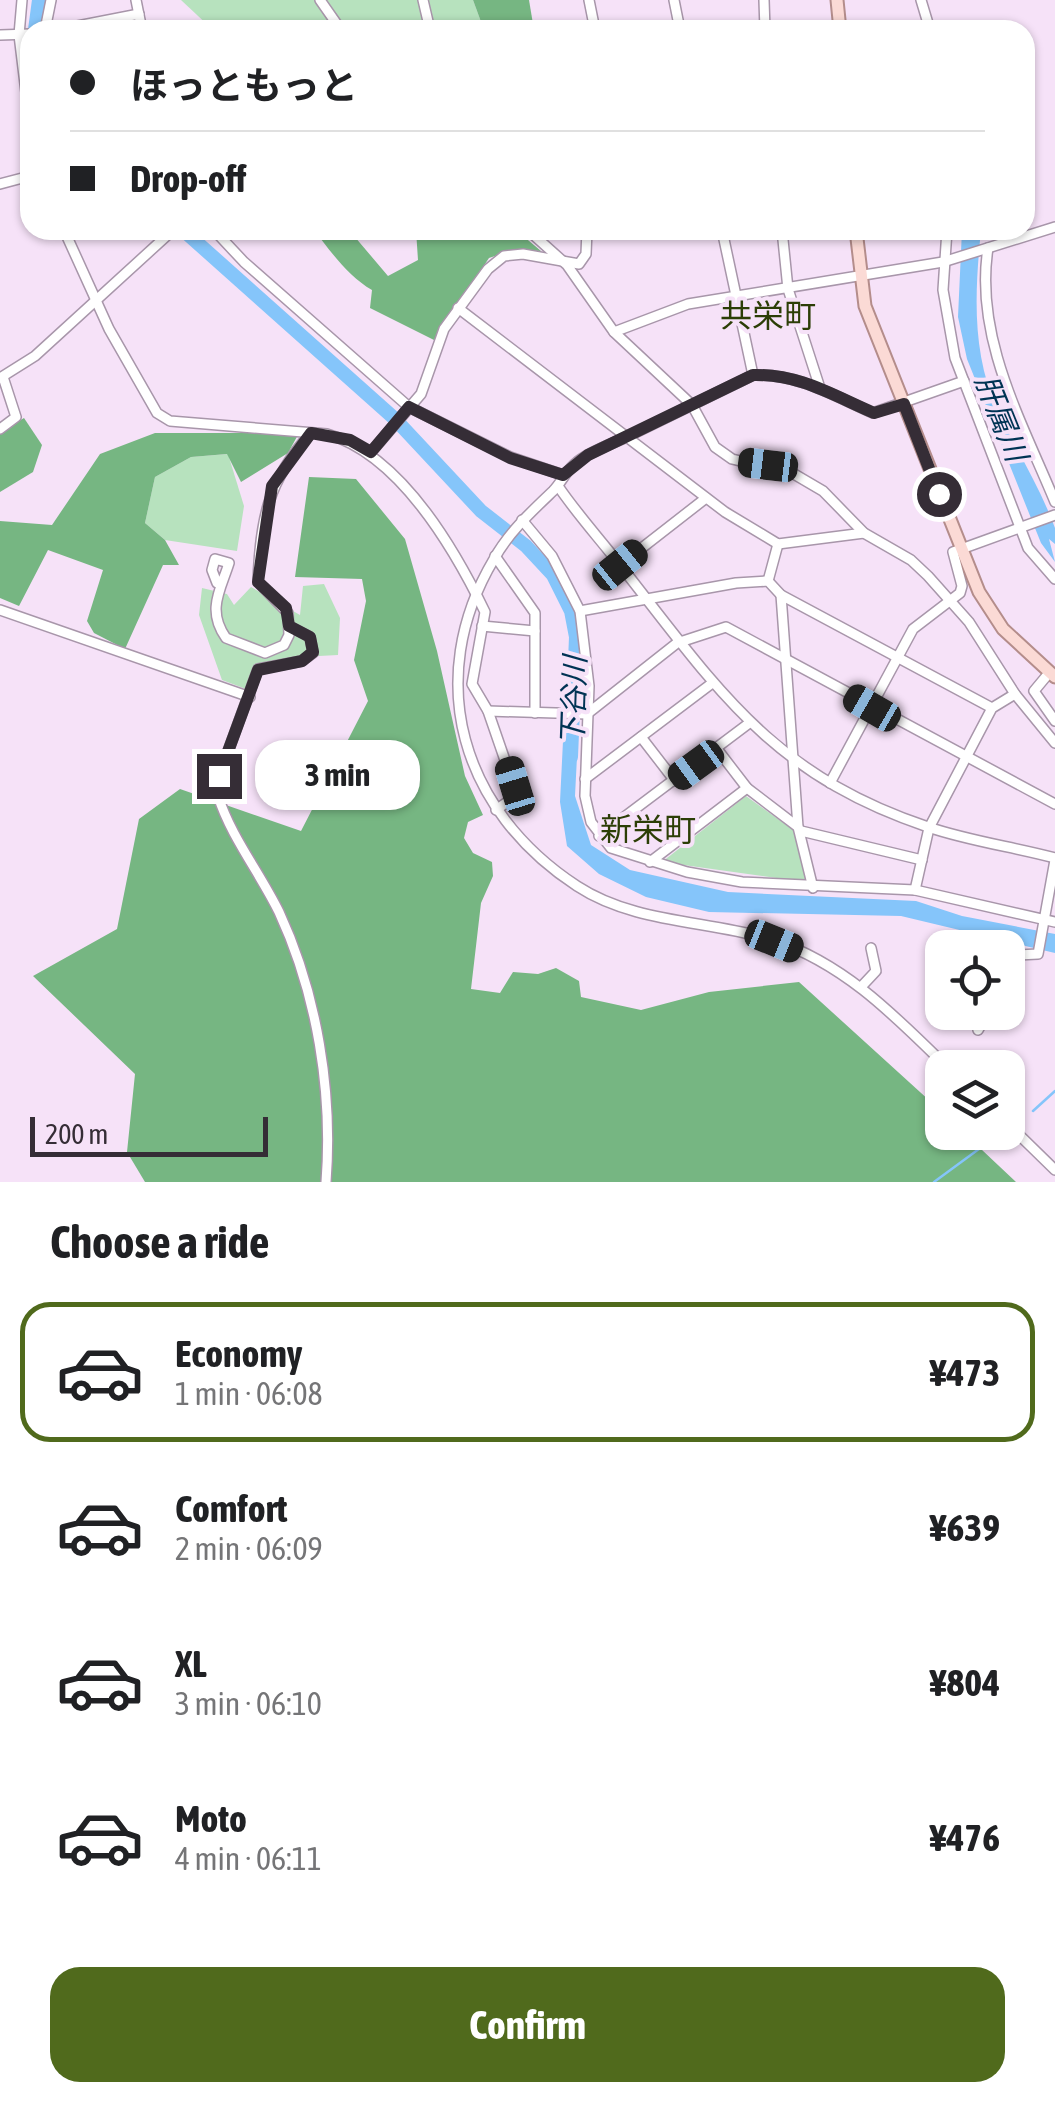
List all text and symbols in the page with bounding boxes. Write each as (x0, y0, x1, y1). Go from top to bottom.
text: ほっともっと (130, 64, 358, 107)
text: Drop-off (130, 157, 246, 200)
district label: 共栄町 (720, 297, 816, 334)
water label: 肝属川 (969, 370, 1036, 468)
car (736, 446, 800, 484)
route start (917, 472, 962, 517)
car (587, 534, 653, 596)
water label: 下谷川 (554, 652, 592, 747)
car (839, 680, 905, 736)
car (663, 735, 729, 795)
callout: 3 min (254, 741, 419, 811)
car (492, 753, 538, 819)
route end (197, 754, 242, 799)
text: 3 min (305, 756, 370, 793)
district label: 新栄町 (600, 811, 696, 848)
car (741, 916, 807, 966)
map controls (925, 930, 1025, 1150)
button: locate (925, 930, 1025, 1030)
button: layers (925, 1050, 1025, 1150)
scale bar (30, 1112, 268, 1156)
text: 200 m (45, 1118, 108, 1150)
text: Choose a ride (50, 1216, 269, 1268)
icon: car (55, 1327, 145, 1417)
text: Economy (175, 1332, 302, 1375)
text: ¥473 (930, 1351, 1000, 1394)
text: 1 min · 06:08 (175, 1375, 322, 1412)
icon: car (55, 1482, 145, 1572)
text: Comfort (175, 1487, 287, 1530)
text: ¥639 (930, 1506, 1000, 1549)
text: 2 min · 06:09 (175, 1530, 322, 1567)
icon: car (55, 1637, 145, 1727)
text: XL (175, 1642, 207, 1685)
text: ¥804 (930, 1661, 1000, 1704)
text: 3 min · 06:10 (175, 1685, 322, 1722)
icon: car (55, 1792, 145, 1882)
text: Moto (175, 1797, 247, 1840)
text: ¥476 (930, 1816, 1000, 1859)
text: 4 min · 06:11 (175, 1840, 322, 1877)
button: Confirm (50, 1967, 1005, 2082)

